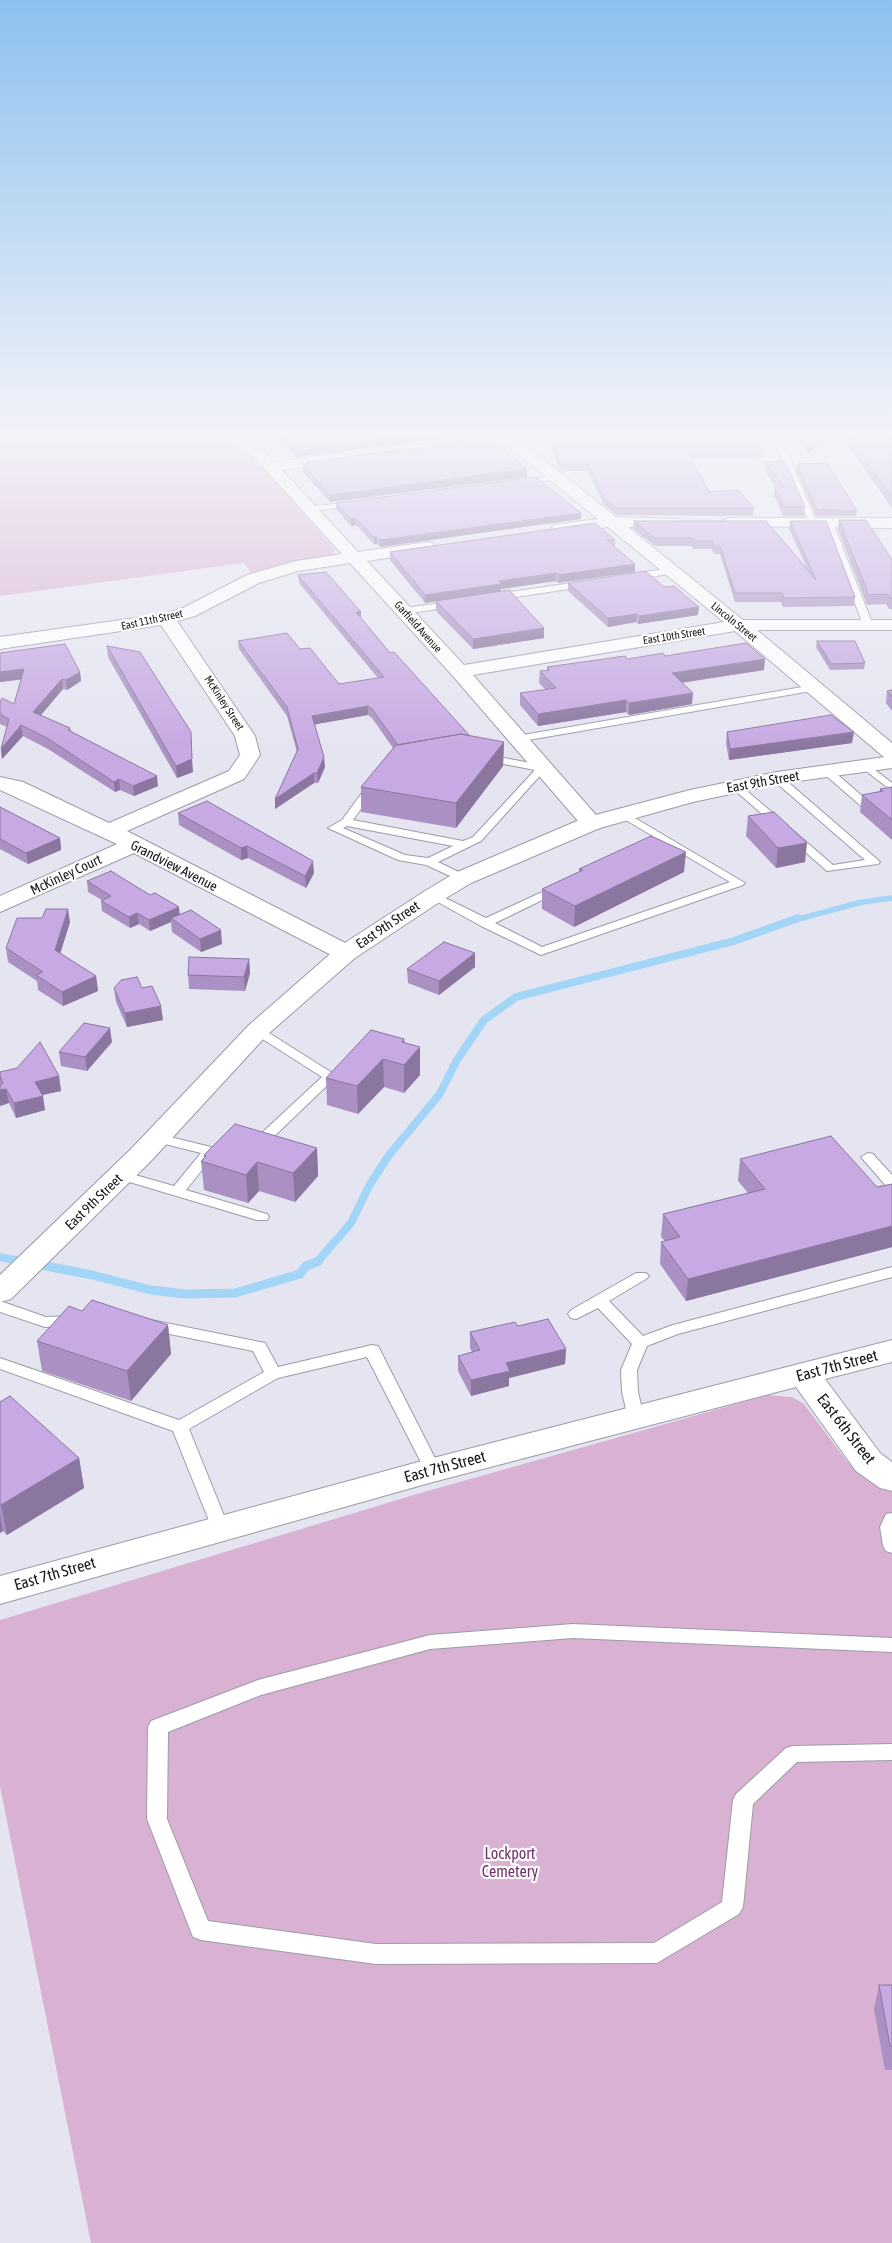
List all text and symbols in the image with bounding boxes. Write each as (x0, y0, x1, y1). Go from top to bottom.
street label: Garfield Avenue (391, 599, 445, 655)
street label: Lincoln Street (708, 599, 760, 645)
street label: East 11th Street (120, 607, 184, 633)
street label: East 10th Street (642, 625, 706, 647)
street label: McKinley Street (201, 673, 247, 733)
street label: East 9th Street (725, 767, 801, 797)
street label: Grandview Avenue (128, 837, 220, 895)
street label: McKinley Court (28, 851, 104, 899)
street label: East 9th Street (353, 898, 423, 952)
street label: East 9th Street (62, 1170, 126, 1234)
street label: East 7th Street (794, 1346, 880, 1386)
street label: East 6th Street (813, 1390, 879, 1468)
street label: East 7th Street (402, 1447, 488, 1487)
street label: East 7th Street (12, 1553, 98, 1595)
park label: Lockport Cemetery (482, 1844, 538, 1882)

